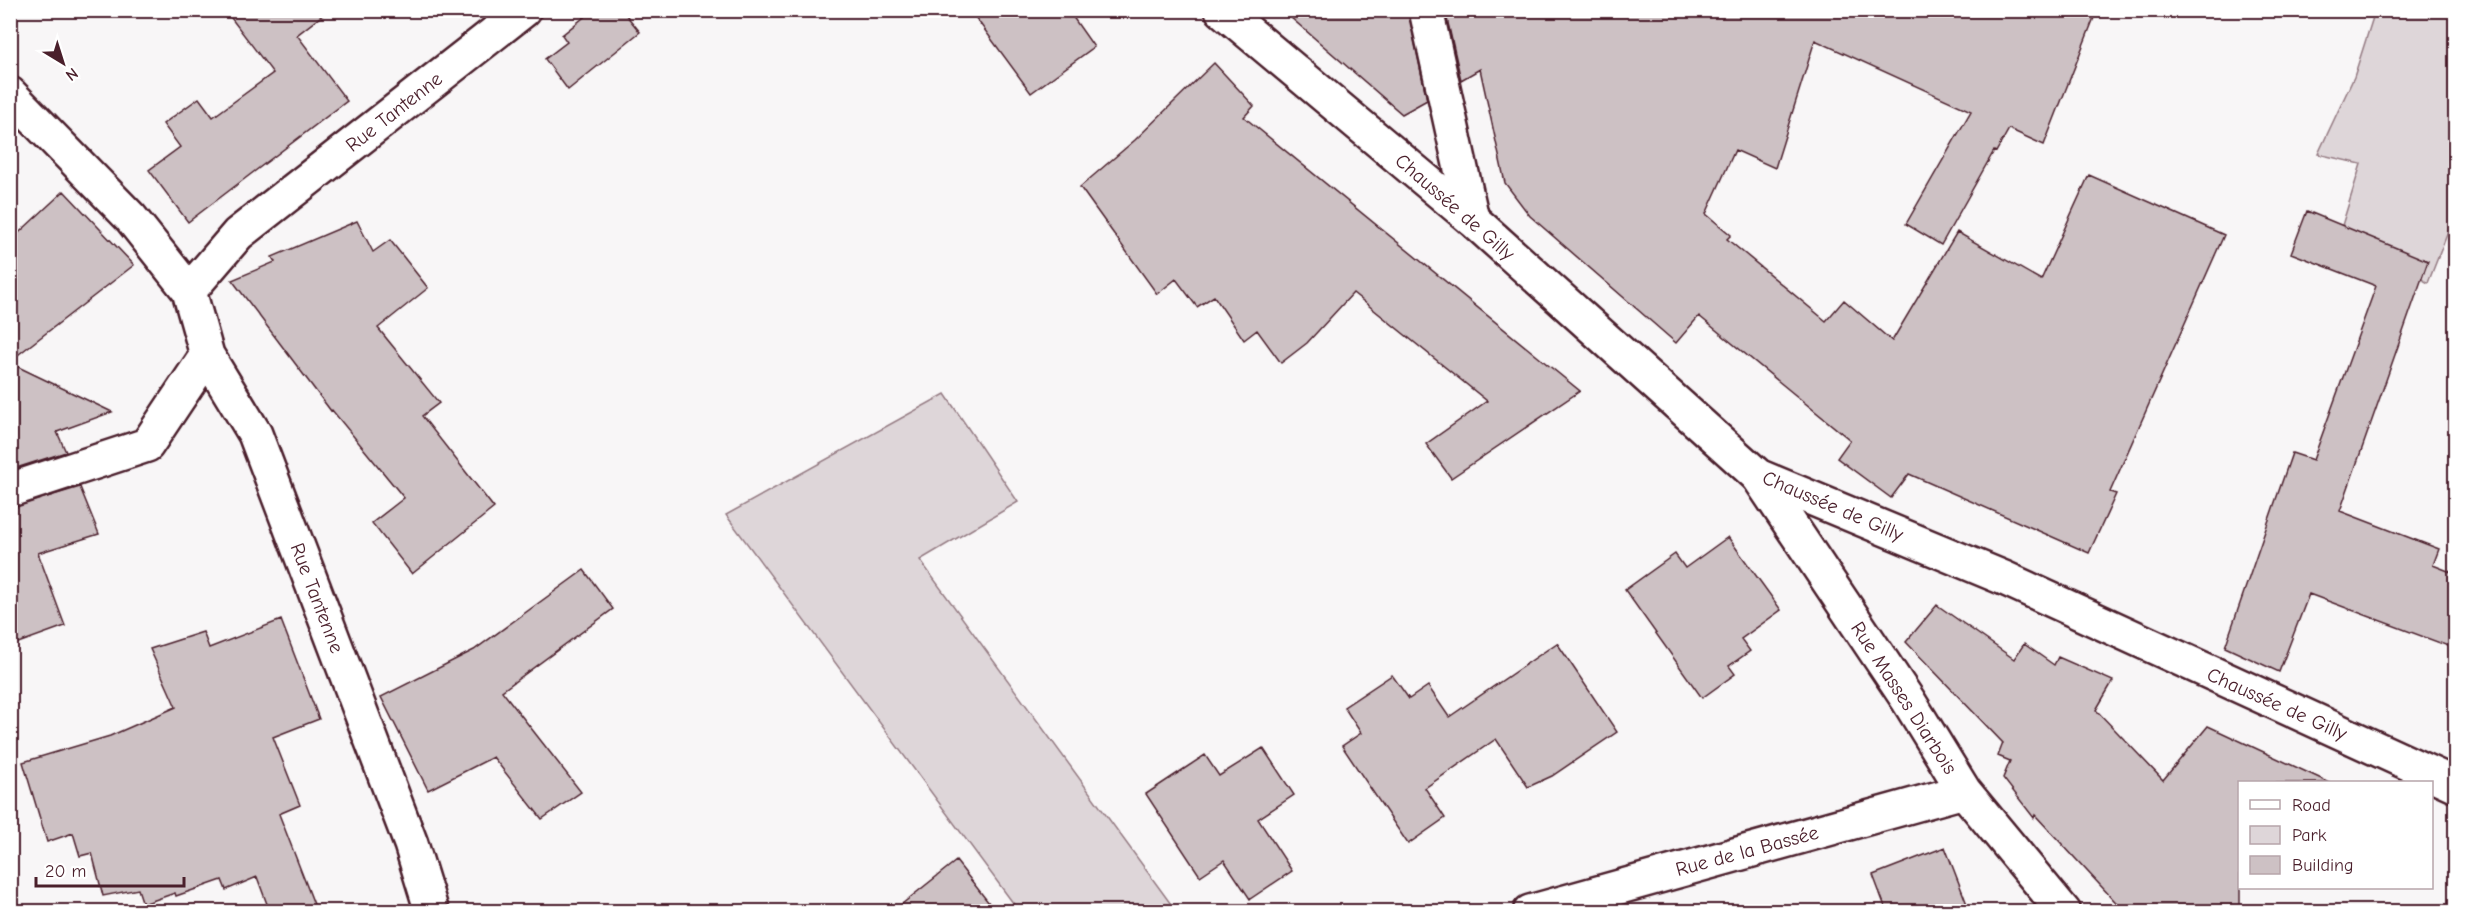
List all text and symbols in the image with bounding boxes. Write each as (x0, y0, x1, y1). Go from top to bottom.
north arrow (33, 33, 93, 93)
text: N (62, 64, 81, 84)
street label: Rue Tantenne (341, 67, 447, 157)
street label: Chaussée de Gilly (1391, 149, 1519, 265)
street label: Chaussée de Gilly (1759, 466, 1907, 546)
street label: Rue Tantenne (285, 540, 349, 656)
street label: Rue Masses Diarbois (1846, 617, 1962, 779)
street label: Chaussée de Gilly (2203, 663, 2351, 745)
legend (2238, 781, 2433, 889)
text: Road (2292, 795, 2331, 816)
street label: Rue de la Bassée (1673, 821, 1821, 881)
text: Park (2292, 825, 2327, 846)
scale bar (36, 850, 184, 888)
text: Building (2292, 855, 2354, 876)
text: 20 m (45, 861, 86, 882)

